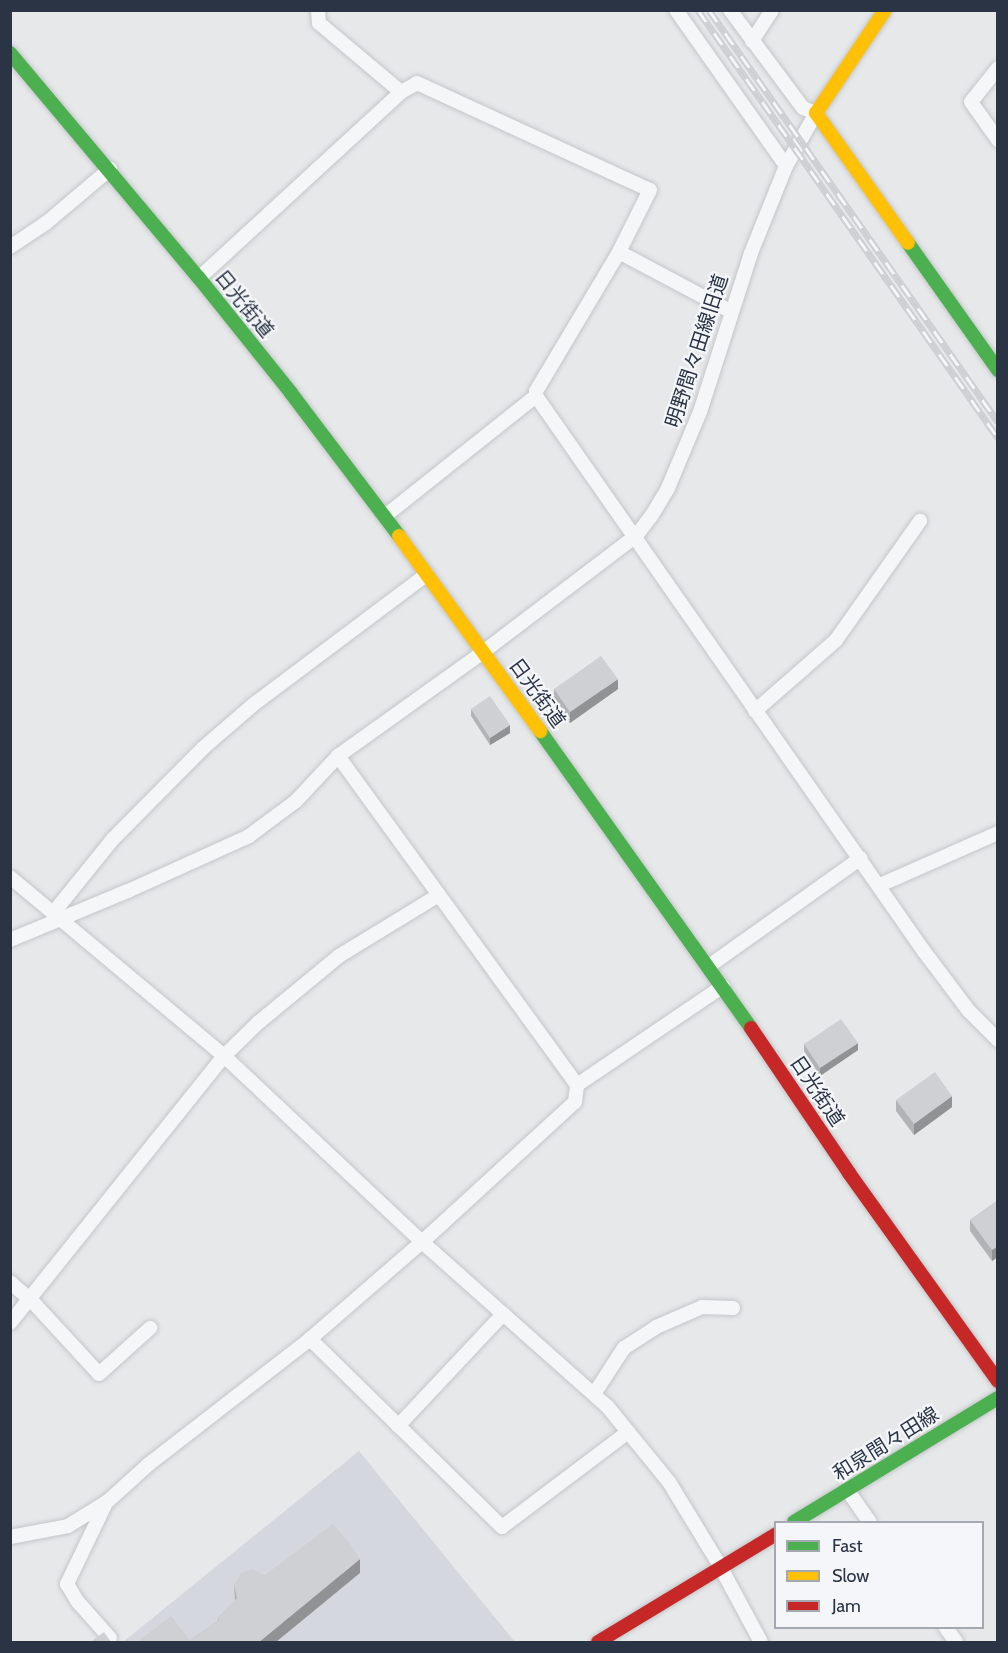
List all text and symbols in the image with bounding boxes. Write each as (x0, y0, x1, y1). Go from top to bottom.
street label: 日光街道 (210, 265, 278, 343)
street label: 明野間々田線旧道 (661, 271, 733, 431)
street label: 日光街道 (504, 654, 570, 732)
street label: 日光街道 (785, 1051, 849, 1131)
street label: 和泉間々田線 (829, 1402, 943, 1486)
legend (774, 1521, 984, 1629)
text: Fast (832, 1535, 863, 1557)
text: Slow (832, 1565, 869, 1587)
text: Jam (832, 1595, 861, 1617)

